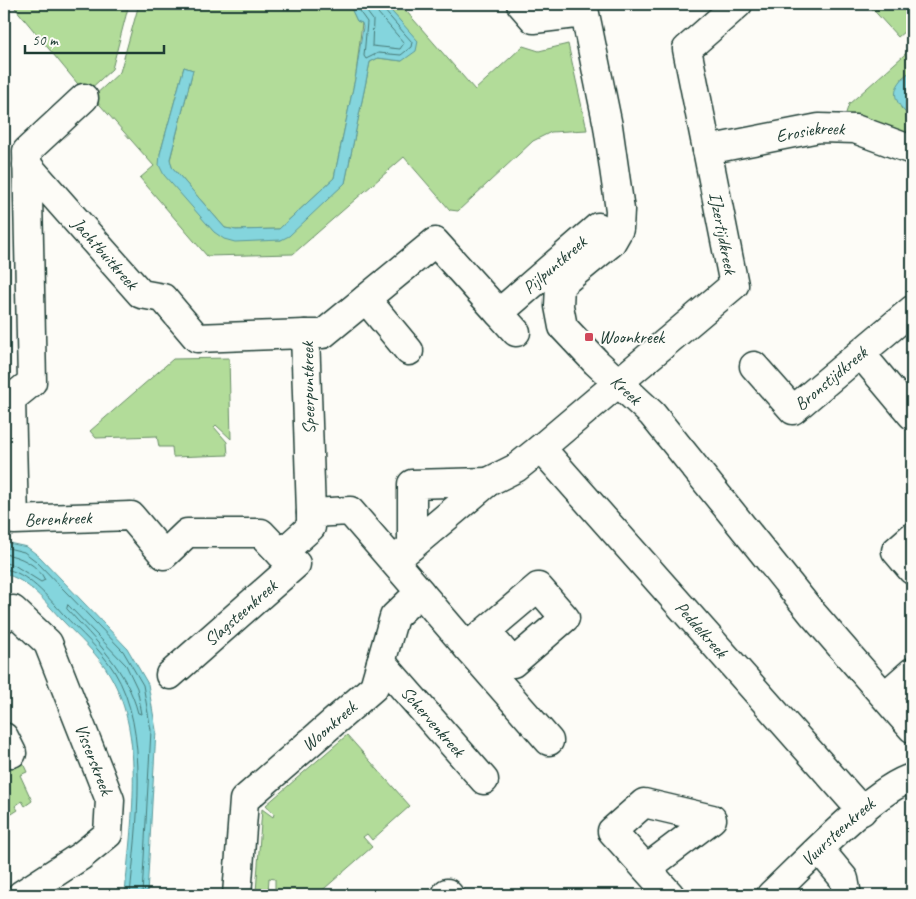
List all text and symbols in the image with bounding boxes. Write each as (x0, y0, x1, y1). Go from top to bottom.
scale bar (25, 22, 164, 54)
text: 50 m (32, 31, 59, 50)
street label: Erosiekreek (774, 117, 846, 147)
street label: IJzertijdkreek (704, 190, 742, 277)
street label: Jachtbuitkreek (67, 212, 144, 295)
street label: Pijlpuntkreek (518, 230, 592, 299)
place label: Woonkreek (599, 326, 666, 348)
marker: Woonkreek (583, 331, 595, 343)
street label: Speerpuntkreek (296, 340, 320, 434)
street label: Bronstijdkreek (790, 341, 872, 415)
street label: Kreek (606, 370, 647, 410)
street label: Berenkreek (24, 506, 93, 531)
street label: Slagsteenkreek (200, 574, 283, 651)
street label: Peddelkreek (670, 596, 733, 663)
street label: Schervenkreek (396, 682, 471, 762)
street label: Woonkreek (297, 695, 362, 756)
street label: Visserskreek (70, 721, 118, 799)
street label: Vuursteenkreek (796, 792, 880, 871)

